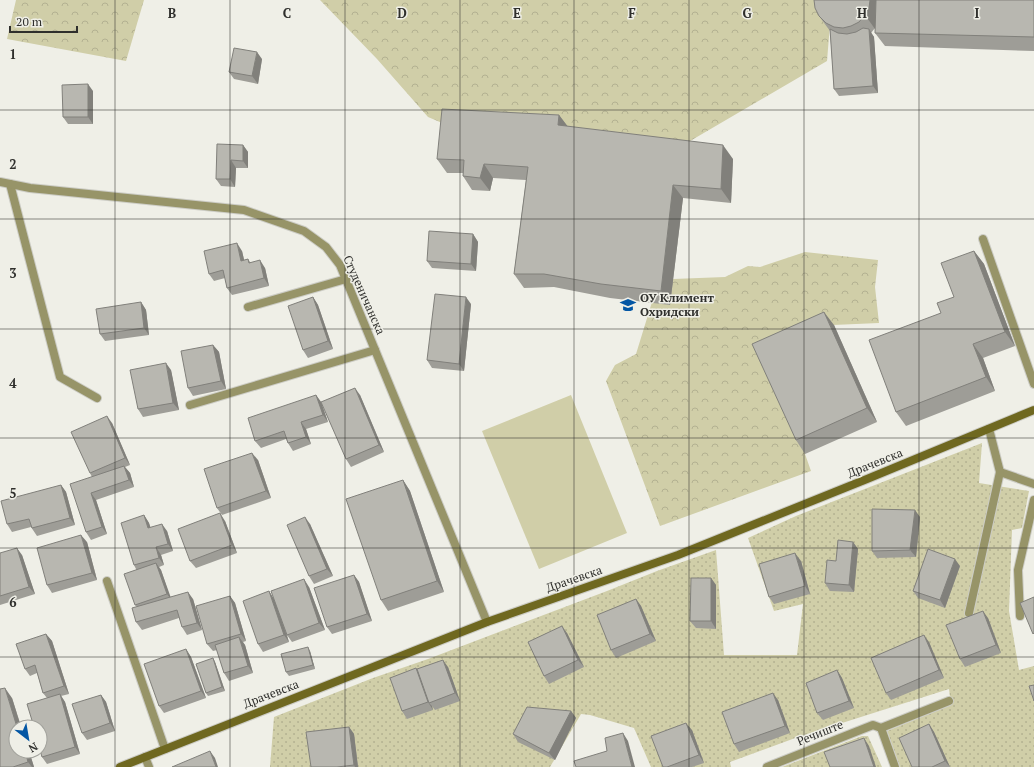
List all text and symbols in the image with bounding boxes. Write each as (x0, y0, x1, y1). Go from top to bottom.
text: B (168, 4, 176, 22)
text: C (283, 4, 291, 22)
text: D (397, 4, 407, 22)
text: E (513, 4, 521, 22)
text: F (628, 4, 636, 22)
text: G (742, 4, 752, 22)
text: H (857, 4, 867, 22)
text: I (975, 4, 980, 22)
scale bar (10, 8, 77, 34)
text: 20 m (16, 14, 43, 29)
text: 1 (9, 45, 17, 63)
text: 2 (9, 155, 17, 173)
street label: Студеничанска (340, 253, 389, 337)
text: 3 (9, 264, 17, 282)
place label: ОУ Климент Охридски (640, 290, 715, 319)
school or university icon: ОУ Климент Охридски (619, 296, 637, 314)
text: 4 (9, 374, 17, 392)
street label: Драчевска (845, 445, 905, 480)
text: 5 (9, 484, 17, 502)
street label: Драчевска (544, 562, 604, 595)
text: 6 (9, 593, 17, 611)
street label: Драчевска (241, 676, 301, 711)
street label: Речиште (794, 716, 845, 749)
north arrow (8, 719, 48, 759)
text: N (25, 739, 40, 756)

